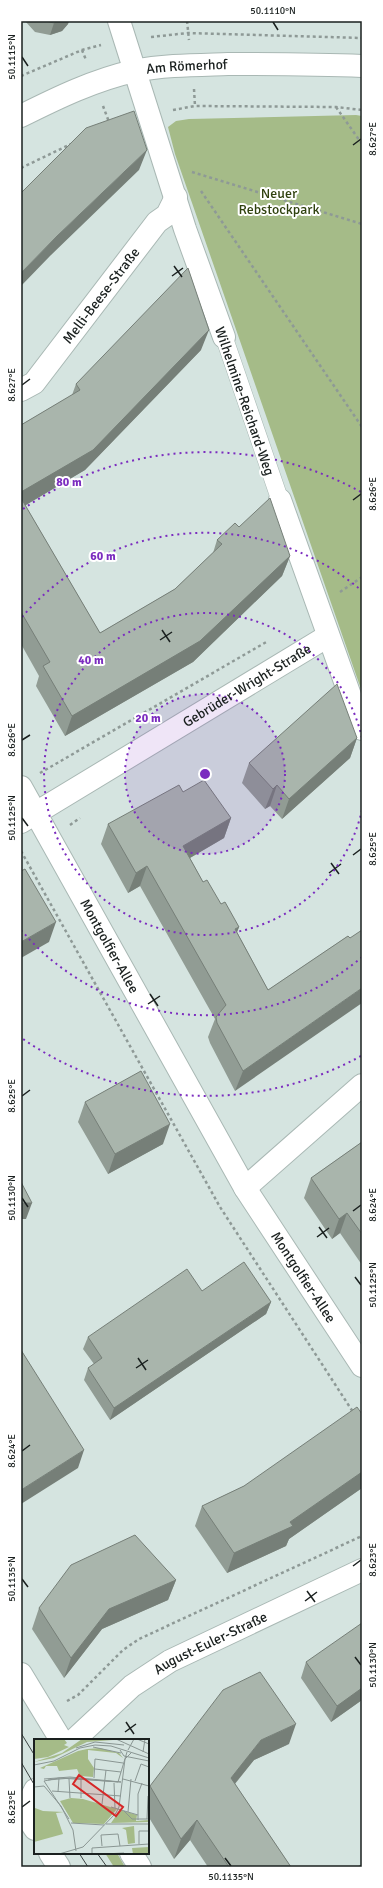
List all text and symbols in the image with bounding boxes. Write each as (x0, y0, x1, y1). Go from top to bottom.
text: 50.1110°N (250, 5, 296, 17)
text: 50.1115°N (6, 34, 18, 80)
street label: Am Römerhof (145, 56, 229, 78)
text: 8.627°E (367, 122, 379, 156)
park label: Neuer Rebstockpark (238, 185, 320, 218)
street label: Melli-Beese-Straße (59, 244, 143, 347)
street label: Wilhelmine-Reichard-Weg (211, 324, 278, 478)
text: 8.627°E (6, 368, 18, 402)
text: 80 m (56, 475, 82, 490)
text: 8.626°E (367, 477, 379, 511)
text: 60 m (90, 549, 116, 564)
street label: Gebrüder-Wright-Straße (180, 640, 314, 731)
text: 40 m (78, 653, 104, 668)
text: 20 m (135, 711, 161, 726)
text: 8.626°E (6, 723, 18, 757)
centre of rings (198, 767, 212, 781)
text: 50.1125°N (6, 795, 18, 841)
text: 8.625°E (367, 832, 379, 866)
street label: Montgolfier-Allee (76, 896, 142, 996)
text: 8.625°E (6, 1079, 18, 1113)
text: 50.1130°N (6, 1175, 18, 1221)
text: 8.624°E (367, 1188, 379, 1222)
street label: Montgolfier-Allee (267, 1229, 339, 1326)
text: 50.1125°N (367, 1262, 379, 1308)
text: 8.624°E (6, 1434, 18, 1468)
text: 8.623°E (367, 1543, 379, 1577)
text: 50.1135°N (6, 1556, 18, 1602)
street label: August-Euler-Straße (151, 1608, 270, 1678)
text: 50.1130°N (367, 1642, 379, 1688)
inset map (34, 1739, 149, 1854)
text: 8.623°E (6, 1790, 18, 1824)
text: 50.1135°N (208, 1871, 254, 1883)

